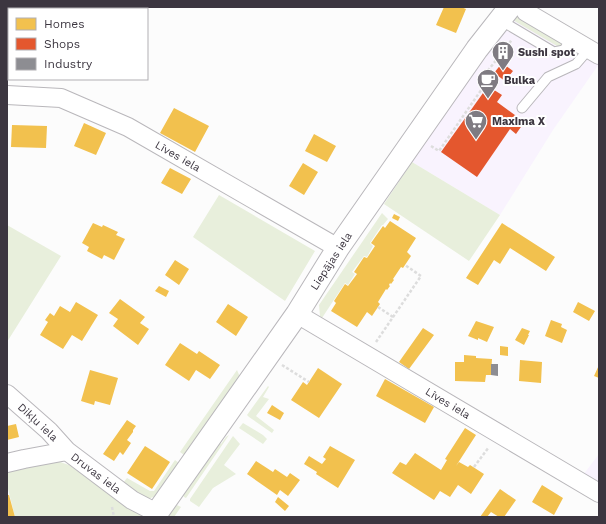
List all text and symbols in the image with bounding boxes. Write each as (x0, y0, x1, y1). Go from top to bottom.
legend (8, 8, 148, 80)
text: Homes (44, 17, 85, 31)
text: Shops (44, 37, 80, 51)
building icon: Sushi spot (490, 39, 516, 72)
place label: Sushi spot (518, 46, 575, 59)
text: Industry (44, 57, 93, 71)
cafe icon: Bulka (475, 67, 501, 100)
place label: Bulka (504, 74, 536, 87)
supermarket icon: Maxima X (463, 108, 489, 141)
place label: Maxima X (492, 115, 546, 128)
street label: Līves iela (153, 138, 203, 175)
street label: Liepājas iela (308, 230, 355, 293)
street label: Līves iela (423, 385, 473, 422)
street label: Dikļu iela (15, 401, 60, 444)
street label: Druvas iela (68, 450, 123, 496)

